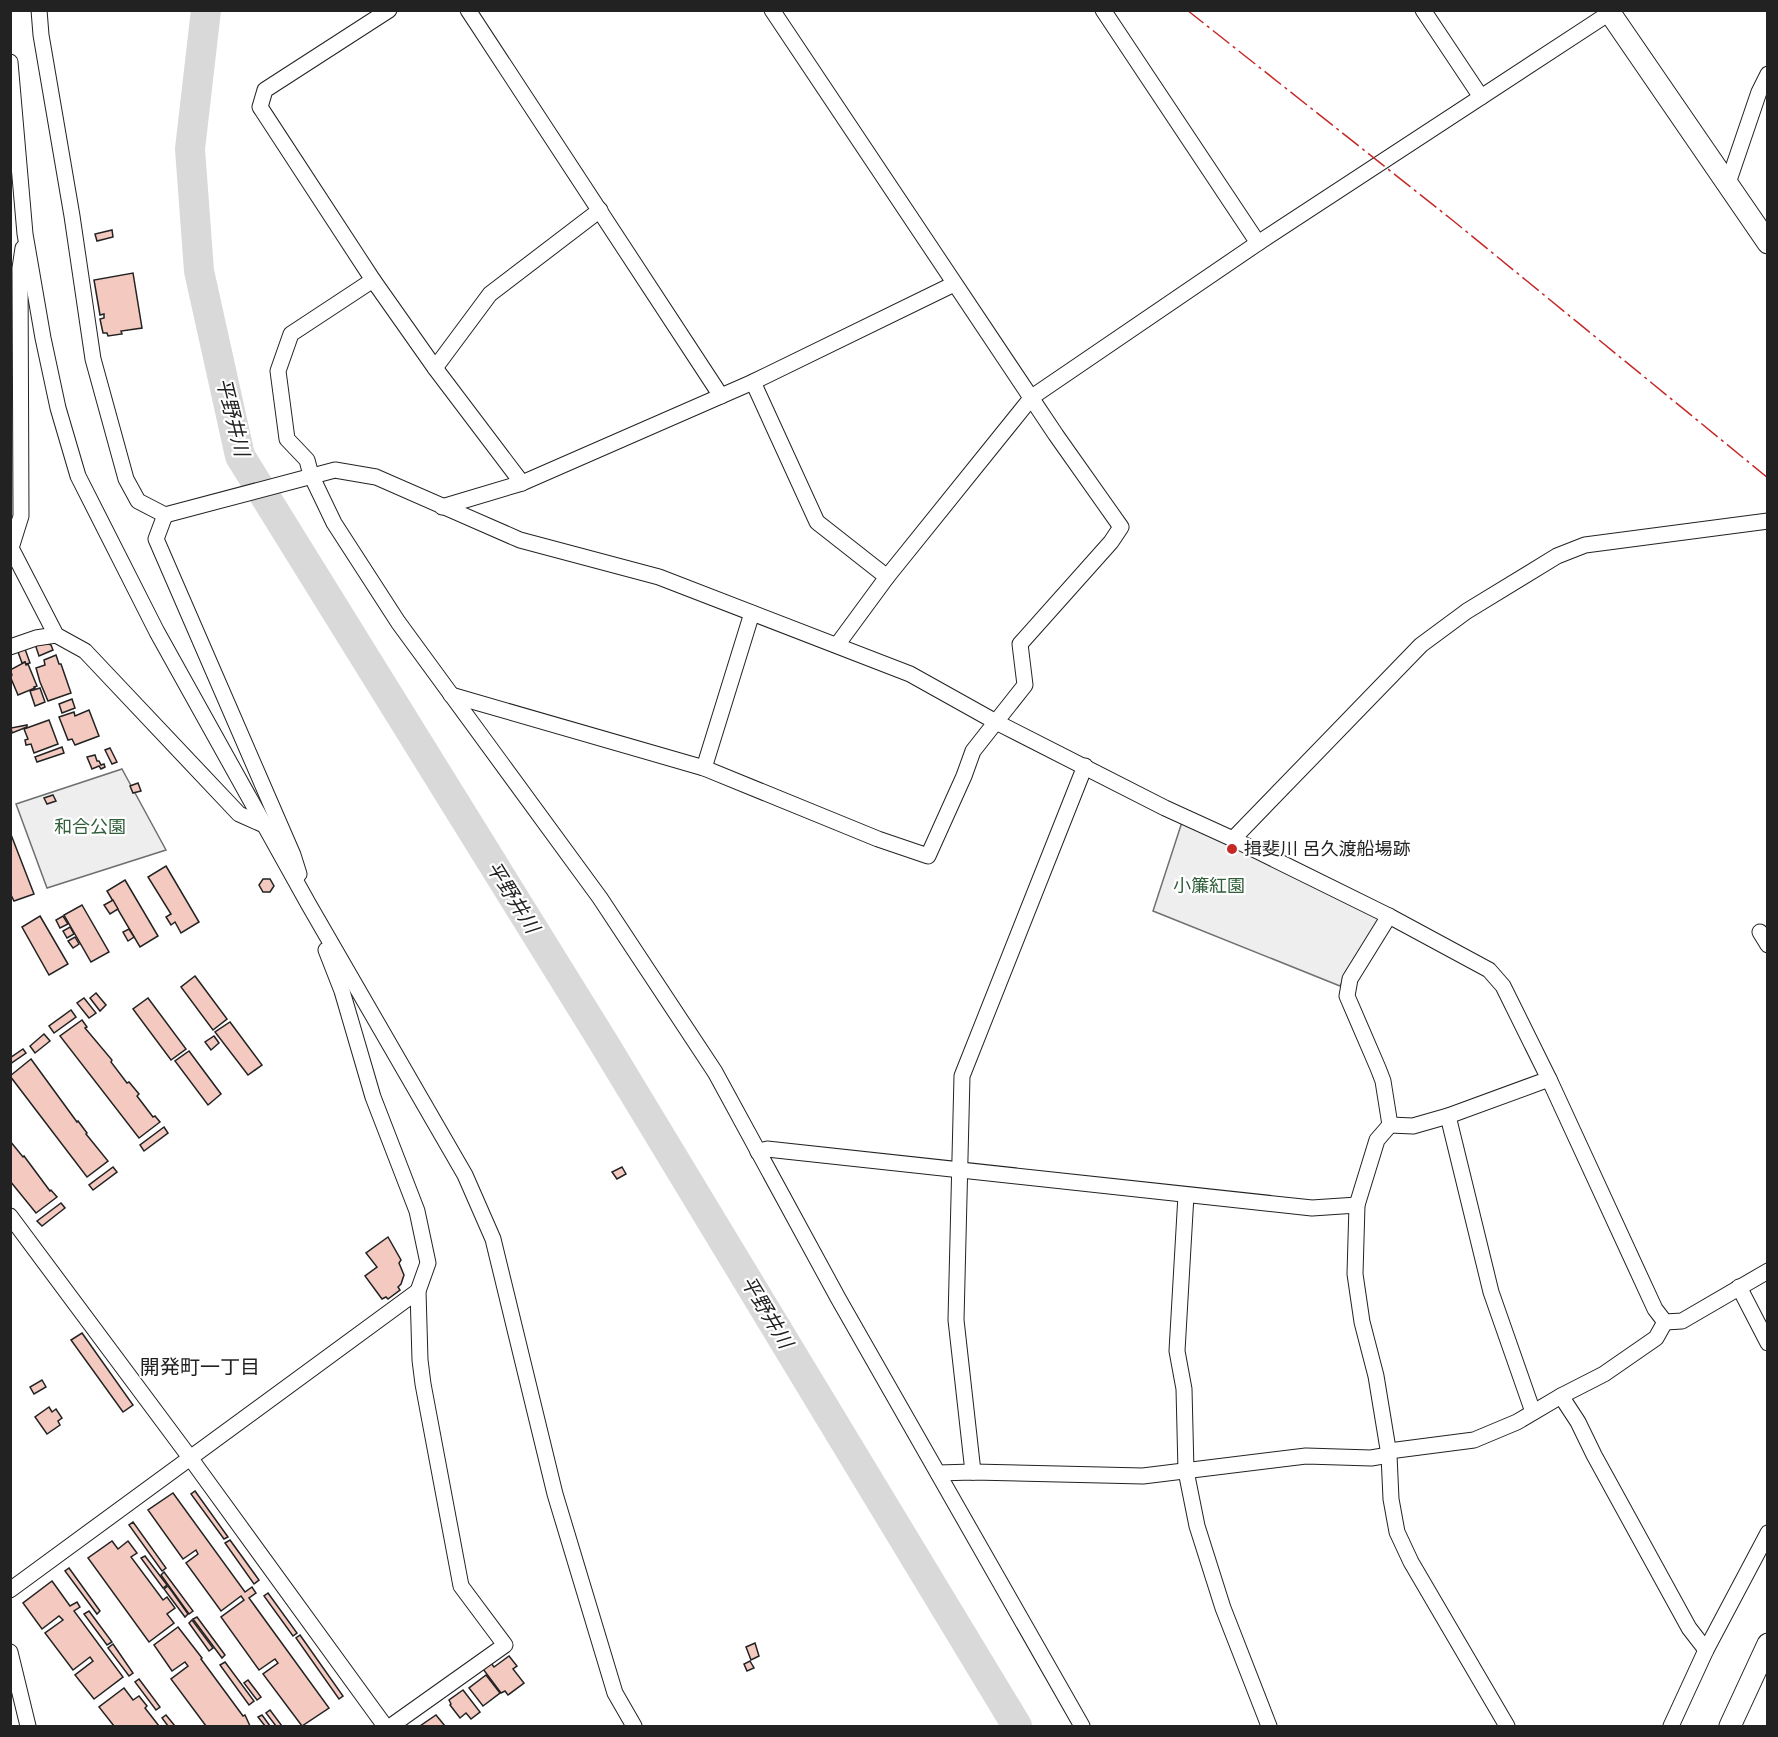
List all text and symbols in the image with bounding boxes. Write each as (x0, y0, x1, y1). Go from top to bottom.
water label: 平野井川 (212, 375, 255, 461)
park label: 和合公園 (54, 816, 126, 838)
place label: 揖斐川 呂久渡船場跡 (1244, 838, 1410, 860)
marker: 揖斐川 呂久渡船場跡 (1225, 842, 1239, 856)
water label: 平野井川 (482, 857, 545, 939)
park label: 小簾紅園 (1173, 875, 1245, 897)
water label: 平野井川 (736, 1272, 799, 1354)
district label: 開発町一丁目 (140, 1355, 260, 1379)

